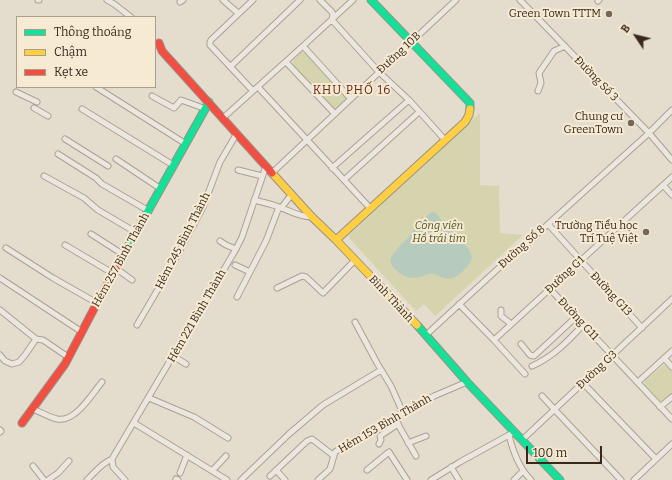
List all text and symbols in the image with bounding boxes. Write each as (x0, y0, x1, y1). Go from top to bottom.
place label: Green Town TTTM (509, 7, 601, 21)
marker: Green Town TTTM (604, 9, 614, 19)
legend (16, 16, 156, 88)
north arrow (616, 16, 656, 56)
text: B (618, 22, 633, 35)
text: Thông thoáng (54, 25, 131, 39)
street label: Đường 10B (374, 29, 424, 77)
text: Chậm (54, 45, 87, 59)
street label: Đường Số 3 (571, 54, 621, 104)
text: Kẹt xe (54, 65, 88, 79)
district label: KHU PHỐ 16 (313, 84, 391, 98)
place label: Chung cư GreenTown (564, 110, 623, 136)
marker: Chung cư GreenTown (626, 118, 636, 128)
street label: Hẻm 245 Bình Thành (153, 190, 213, 292)
street label: Hẻm 257 Bình Thành (90, 211, 152, 309)
park label: Công viên Hồ trái tim (412, 219, 466, 245)
place label: Trường Tiểu học Trí Tuệ Việt (555, 219, 638, 245)
street label: Đường Số 8 (496, 223, 548, 271)
marker: Trường Tiểu học Trí Tuệ Việt (641, 227, 651, 237)
street label: Đường G1 (543, 253, 587, 297)
street label: Hẻm 221 Bình Thành (165, 267, 229, 365)
street label: Đường G13 (587, 269, 635, 319)
street label: Bình Thành (366, 273, 416, 325)
street label: Đường G11 (555, 295, 601, 343)
street label: Đường G3 (574, 348, 620, 392)
street label: Hẻm 153 Bình Thành (336, 392, 434, 456)
scale bar (528, 438, 604, 464)
text: 100 m (533, 446, 567, 460)

